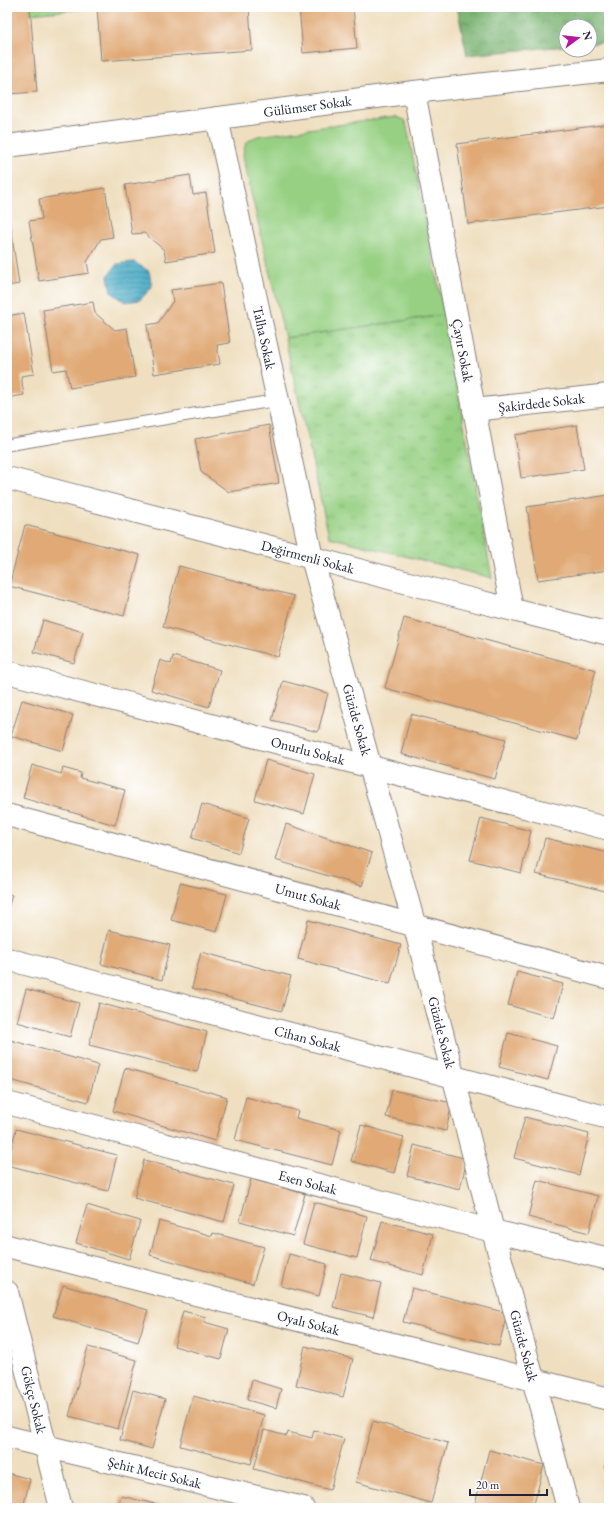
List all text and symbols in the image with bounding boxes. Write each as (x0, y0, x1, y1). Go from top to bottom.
north arrow (558, 18, 598, 58)
text: N (580, 29, 596, 42)
street label: Gülümser Sokak (262, 91, 353, 121)
street label: Talha Sokak (249, 305, 280, 372)
street label: Çayır Sokak (448, 317, 478, 384)
street label: Şakirdede Sokak (498, 389, 586, 416)
street label: Değirmenli Sokak (259, 536, 357, 578)
street label: Güzide Sokak (339, 682, 376, 758)
street label: Onurlu Sokak (269, 732, 347, 769)
street label: Umut Sokak (273, 879, 344, 914)
street label: Güzide Sokak (424, 994, 460, 1071)
street label: Cihan Sokak (272, 1021, 343, 1056)
street label: Esen Sokak (276, 1166, 340, 1199)
street label: Oyalı Sokak (275, 1306, 342, 1339)
street label: Güzide Sokak (506, 1308, 543, 1384)
street label: Gökçe Sokak (17, 1364, 51, 1436)
street label: Şehit Mecit Sokak (106, 1453, 204, 1492)
scale bar (470, 1471, 547, 1497)
text: 20 m (476, 1477, 500, 1493)

